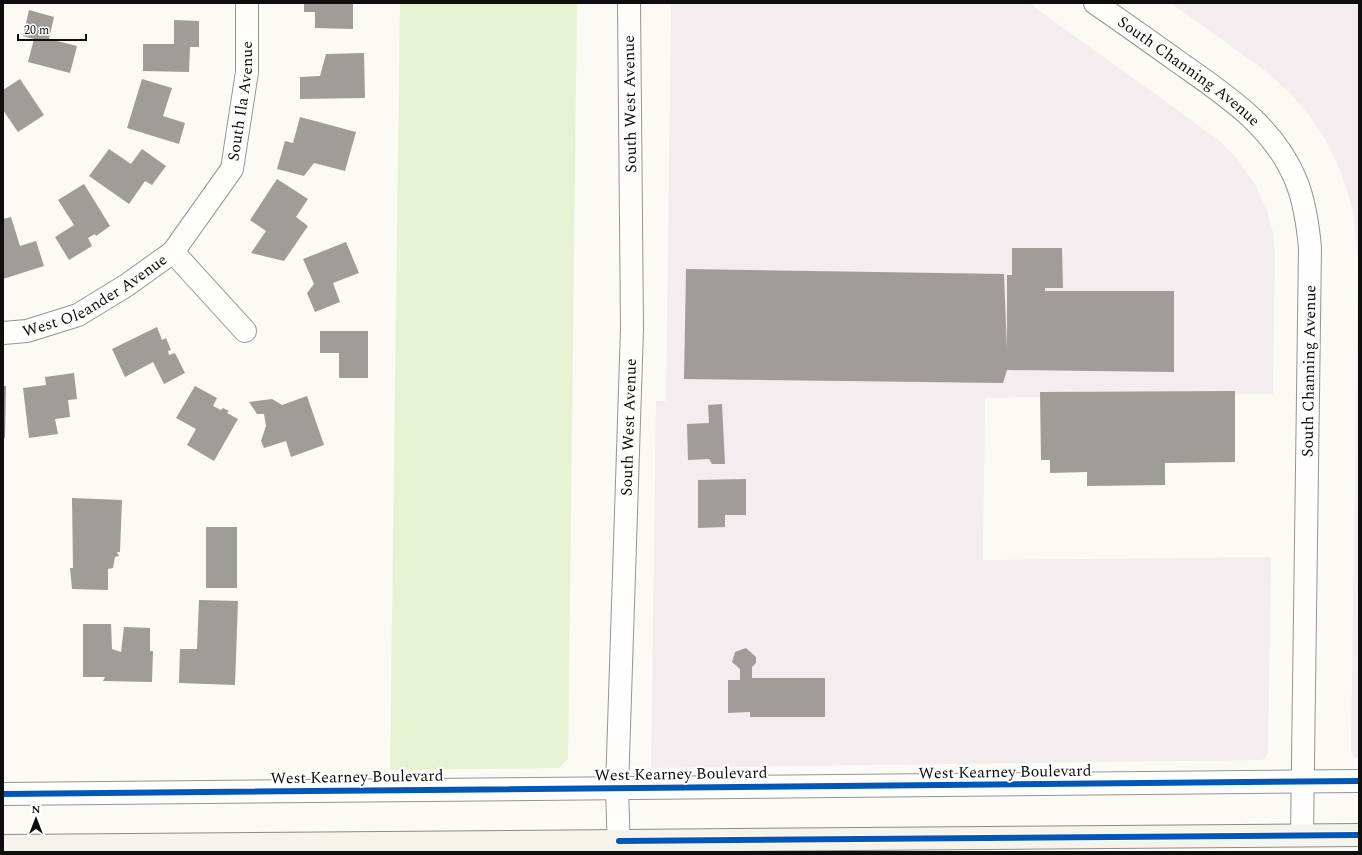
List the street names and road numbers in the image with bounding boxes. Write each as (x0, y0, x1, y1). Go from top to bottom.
street label: South Channing Avenue (1113, 10, 1266, 132)
street label: South West Avenue (617, 35, 643, 173)
street label: South Ila Avenue (221, 41, 259, 163)
street label: West Oleander Avenue (19, 248, 172, 344)
street label: South Channing Avenue (1295, 285, 1323, 457)
street label: South West Avenue (615, 358, 643, 497)
street label: West Kearney Boulevard (918, 758, 1092, 786)
street label: West Kearney Boulevard (594, 760, 768, 788)
street label: West Kearney Boulevard (270, 763, 444, 791)

